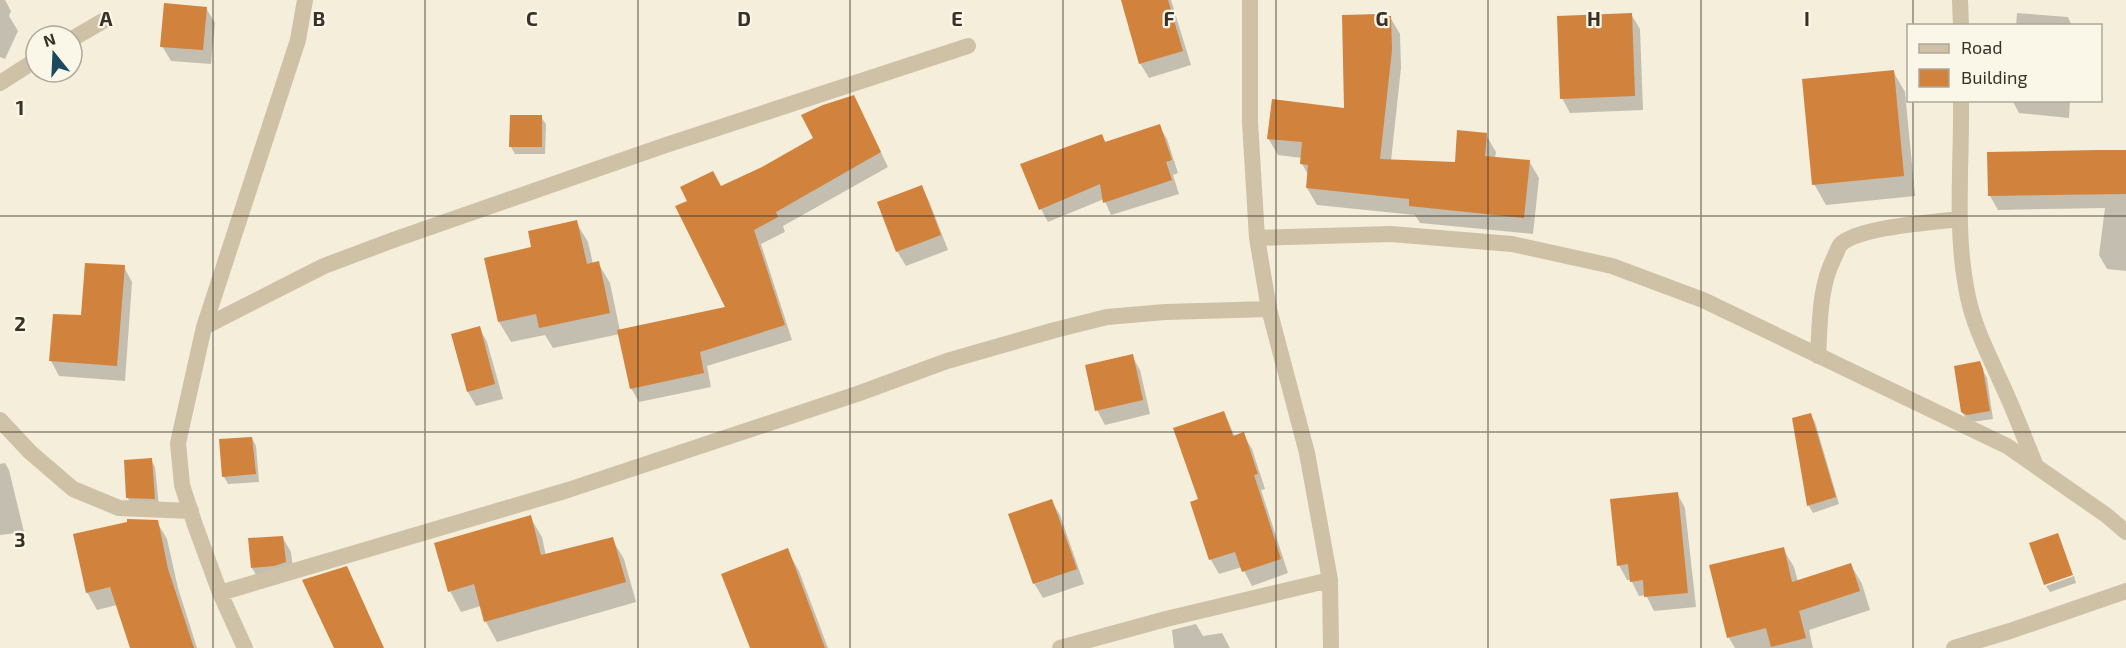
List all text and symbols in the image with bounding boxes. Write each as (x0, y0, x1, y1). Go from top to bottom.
text: A (99, 6, 113, 30)
text: B (313, 6, 325, 30)
text: C (526, 6, 538, 30)
text: D (737, 6, 751, 30)
text: E (951, 6, 963, 30)
text: F (1163, 6, 1175, 30)
text: G (1376, 6, 1388, 30)
text: H (1587, 6, 1601, 30)
text: I (1804, 6, 1810, 30)
north arrow (24, 24, 84, 84)
legend (1907, 24, 2102, 102)
text: N (41, 28, 58, 50)
text: Road (1961, 36, 2002, 58)
text: Building (1961, 66, 2028, 88)
text: 1 (16, 95, 24, 119)
text: 2 (14, 311, 26, 335)
text: 3 (14, 527, 26, 551)

